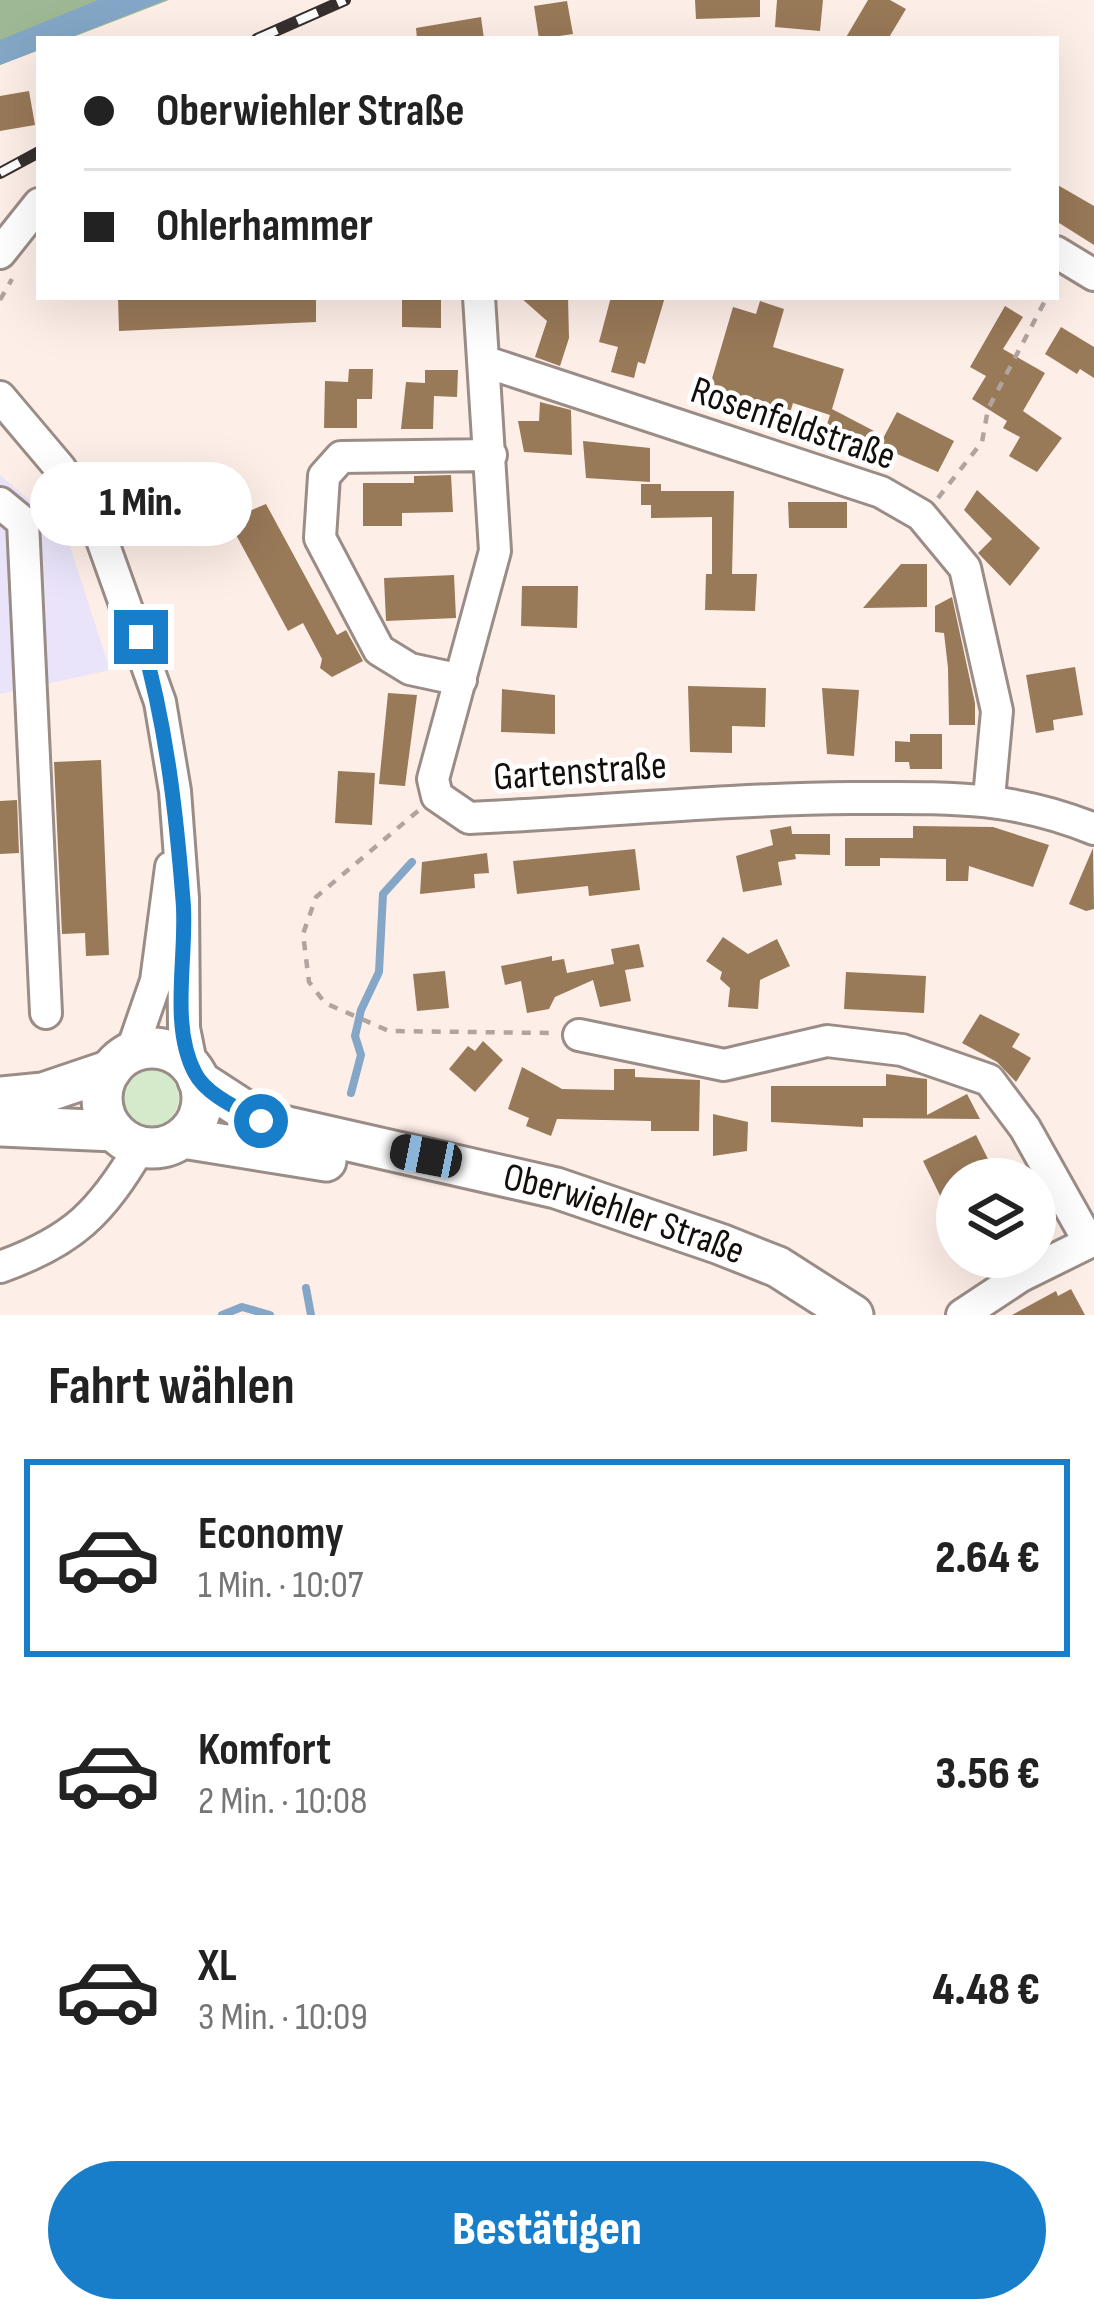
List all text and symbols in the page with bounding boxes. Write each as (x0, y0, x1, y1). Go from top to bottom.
text: Oberwiehler Straße (156, 84, 464, 139)
text: Ohlerhammer (156, 199, 373, 254)
street label: Rosenfeldstraße (685, 367, 901, 481)
callout: 1 Min. (30, 463, 252, 547)
text: 1 Min. (100, 480, 182, 527)
route end (114, 610, 168, 664)
street label: Gartenstraße (492, 743, 668, 801)
route start (234, 1094, 288, 1148)
car (387, 1131, 465, 1181)
street label: Oberwiehler Straße (499, 1153, 751, 1275)
map controls (936, 1158, 1056, 1278)
button: layers (936, 1158, 1056, 1278)
text: Fahrt wählen (48, 1354, 295, 1419)
icon: car (54, 1504, 162, 1612)
text: Economy (198, 1507, 344, 1562)
text: 2.64 € (935, 1531, 1040, 1586)
text: 1 Min. · 10:07 (198, 1562, 363, 1609)
icon: car (54, 1720, 162, 1828)
text: Komfort (198, 1723, 331, 1778)
text: 3.56 € (936, 1747, 1040, 1802)
text: 2 Min. · 10:08 (198, 1778, 367, 1825)
icon: car (54, 1936, 162, 2044)
text: XL (198, 1939, 237, 1994)
text: 4.48 € (933, 1963, 1040, 2018)
text: 3 Min. · 10:09 (198, 1994, 368, 2041)
button: Bestätigen (48, 2161, 1046, 2299)

